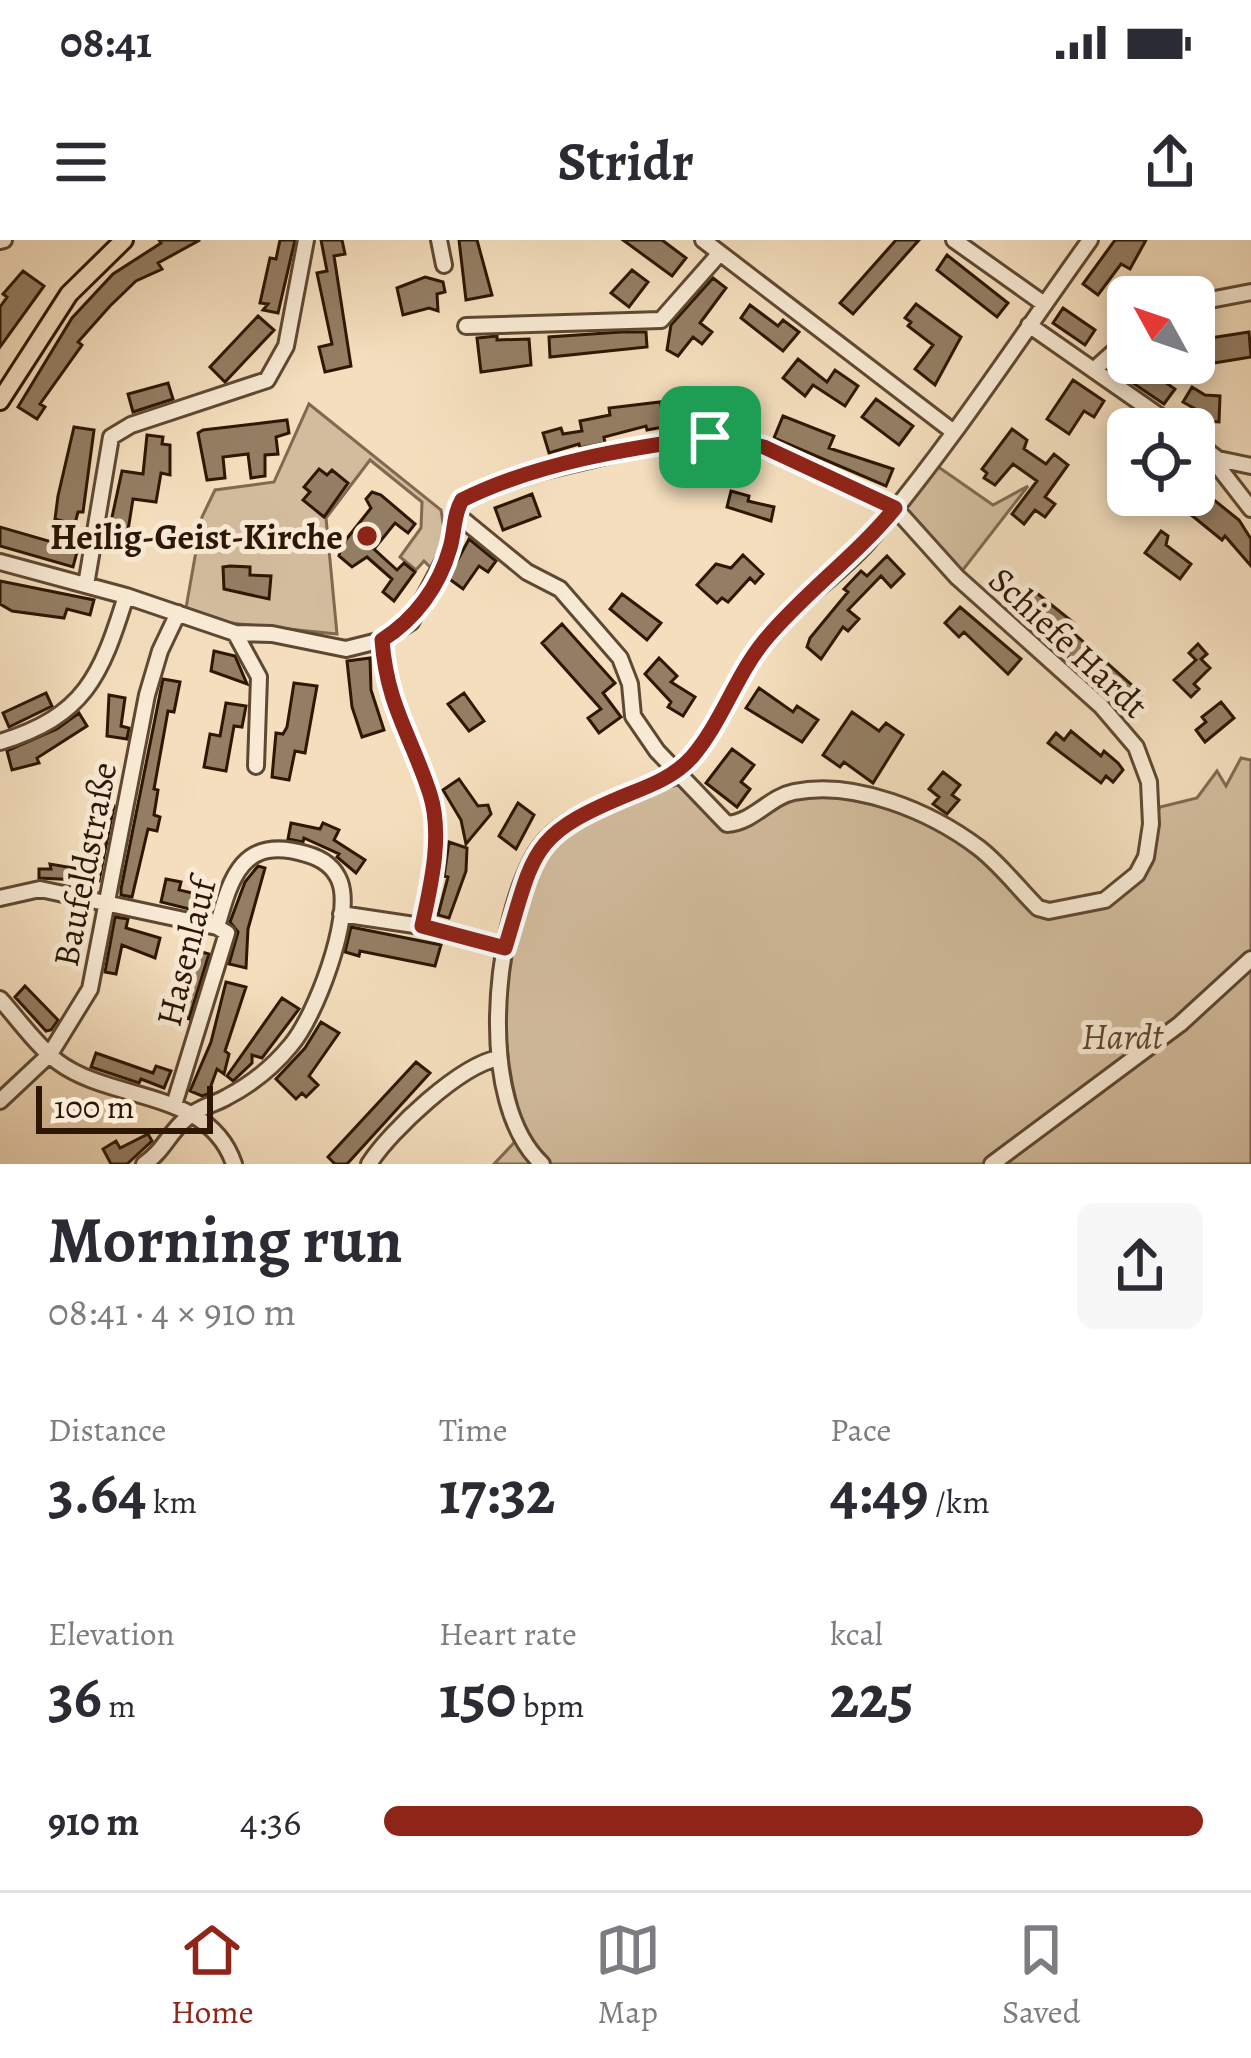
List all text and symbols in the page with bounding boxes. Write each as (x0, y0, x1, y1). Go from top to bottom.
text: 08:41 (60, 11, 152, 73)
text: Stridr (557, 125, 694, 199)
icon: menu (48, 129, 114, 195)
icon: share (1137, 129, 1203, 195)
north arrow (1107, 276, 1215, 384)
map controls (1107, 276, 1215, 516)
pin (659, 386, 761, 488)
icon: arrive (677, 404, 743, 470)
button: locate (1107, 408, 1215, 516)
place label: Heilig-Geist-Kirche (50, 512, 343, 561)
marker: Heilig-Geist-Kirche (354, 523, 380, 549)
street label: Schiefe Hardt (978, 556, 1159, 729)
street label: Baufeldstraße (41, 758, 128, 970)
street label: Hasenlauf (144, 868, 229, 1031)
park label: Hardt (1082, 1012, 1164, 1061)
scale bar (36, 1080, 213, 1133)
text: 100 m (54, 1084, 134, 1129)
text: Morning run (48, 1195, 403, 1285)
button: share (1077, 1203, 1203, 1329)
text: 08:41 · 4 × 910 m (48, 1285, 296, 1338)
text: Distance (48, 1407, 166, 1452)
text: Time (439, 1407, 508, 1452)
text: Pace (830, 1407, 891, 1452)
text: 3.64 (48, 1452, 147, 1534)
text: 17:32 (439, 1452, 555, 1534)
text: 4:49 (830, 1452, 928, 1534)
text: km (147, 1479, 197, 1524)
text: /km (928, 1479, 990, 1524)
text: Elevation (48, 1611, 175, 1656)
text: Heart rate (439, 1611, 577, 1656)
text: kcal (830, 1611, 883, 1656)
text: 36 (48, 1656, 102, 1738)
text: 150 (439, 1656, 516, 1738)
text: 225 (830, 1656, 914, 1738)
text: m (102, 1683, 136, 1728)
text: bpm (516, 1683, 584, 1728)
text: 910 m (48, 1795, 139, 1848)
text: 4:36 (240, 1795, 301, 1848)
tab: Home (171, 1917, 254, 2034)
tab: Map (595, 1917, 661, 2034)
tab: Saved (1002, 1917, 1080, 2034)

